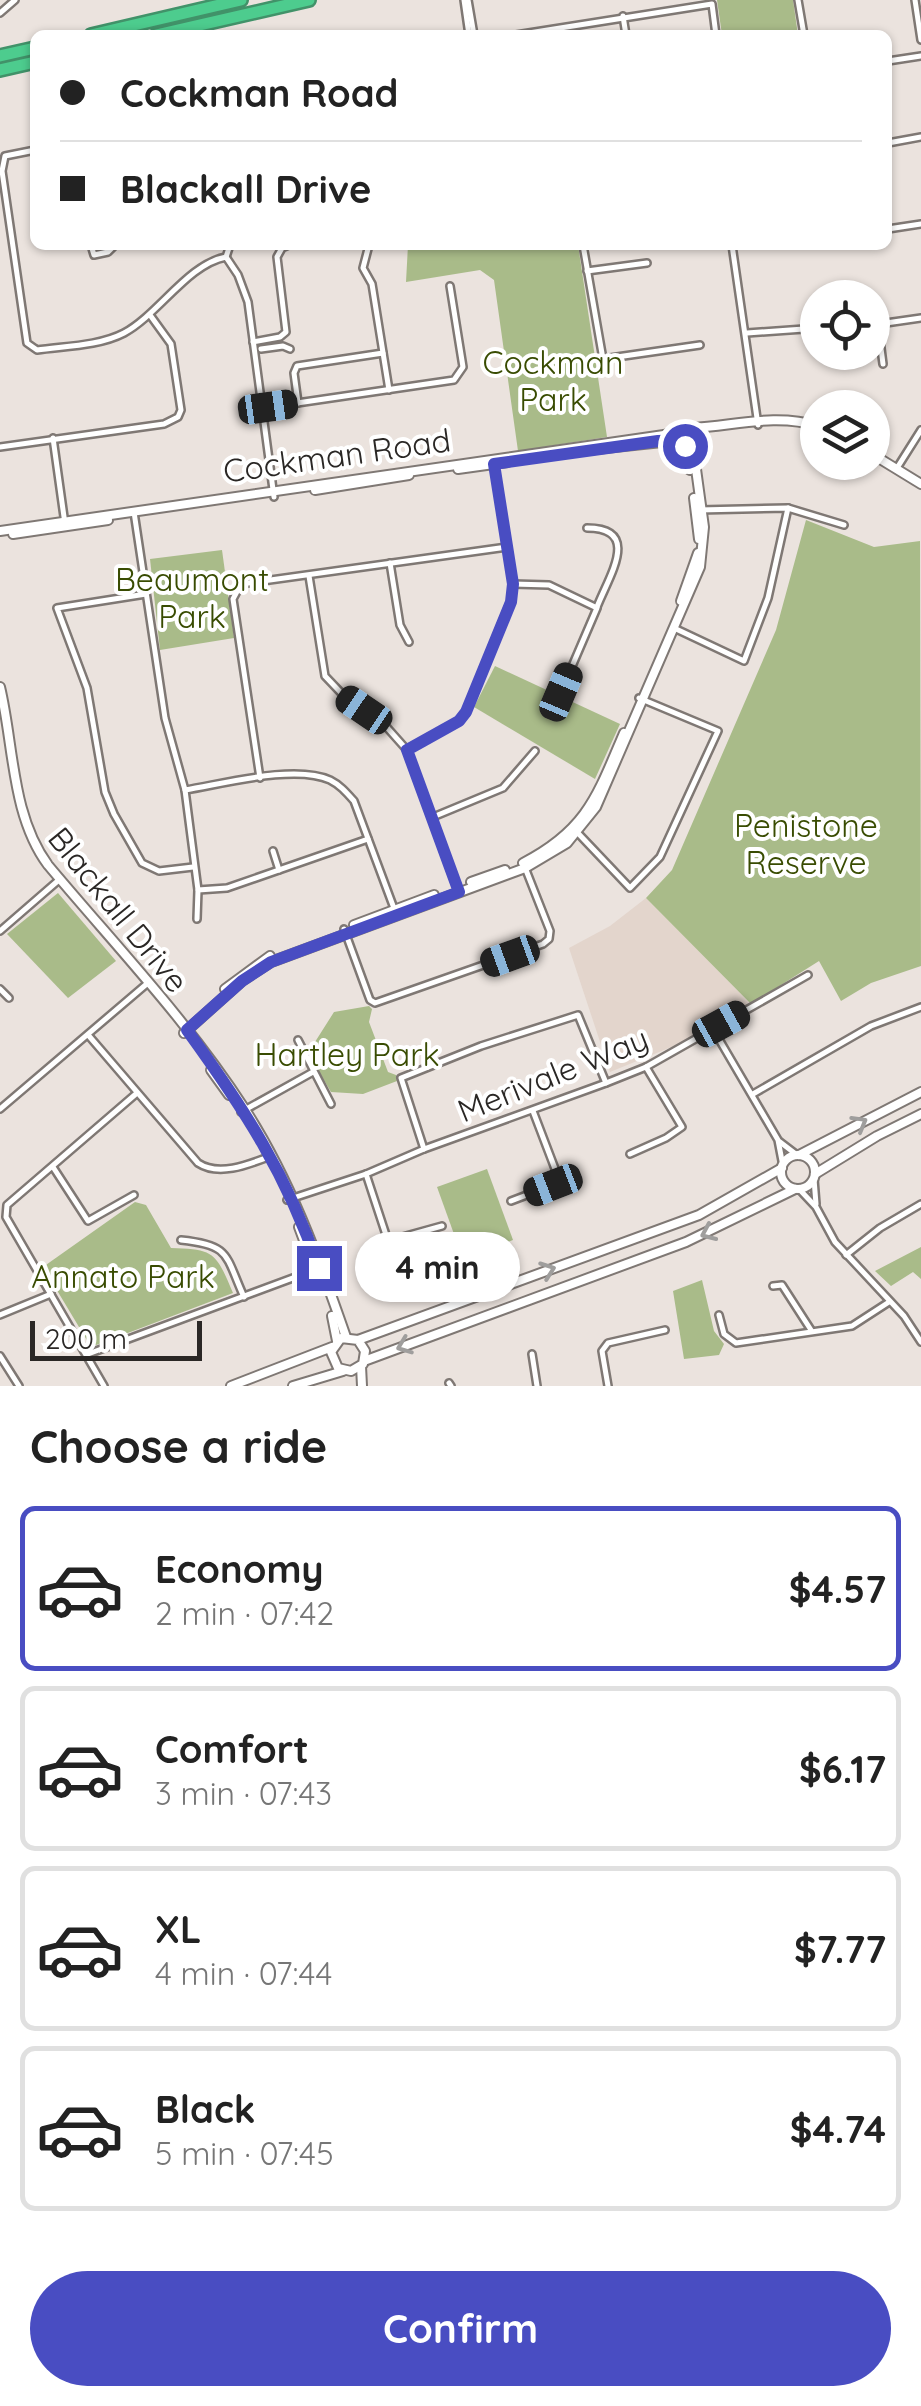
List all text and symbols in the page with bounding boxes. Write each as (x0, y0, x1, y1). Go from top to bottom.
text: Cockman Road (120, 69, 398, 117)
text: Blackall Drive (120, 165, 371, 213)
map controls (800, 280, 890, 480)
button: locate (800, 280, 890, 370)
park label: Cockman Park (483, 342, 624, 419)
car (236, 388, 300, 426)
button: layers (800, 390, 890, 480)
street label: Cockman Road (221, 419, 453, 491)
route start (663, 424, 708, 469)
park label: Beaumont Park (115, 559, 269, 636)
car (535, 659, 587, 725)
car (331, 681, 397, 739)
park label: Penistone Reserve (734, 805, 878, 882)
street label: Blackall Drive (40, 819, 198, 1000)
car (477, 932, 543, 980)
car (687, 996, 755, 1052)
street label: Merivale Way (451, 1018, 654, 1130)
park label: Hartley Park (254, 1034, 440, 1074)
one-way arrow (849, 1116, 867, 1135)
car (520, 1160, 586, 1210)
one-way arrow (700, 1221, 718, 1241)
callout: 4 min (354, 1233, 519, 1303)
route end (297, 1246, 342, 1291)
text: 4 min (396, 1247, 479, 1287)
park label: Annato Park (31, 1256, 215, 1296)
one-way arrow (538, 1262, 556, 1282)
scale bar (30, 1316, 202, 1360)
text: 200 m (45, 1321, 127, 1356)
one-way arrow (396, 1335, 413, 1355)
text: Choose a ride (30, 1418, 327, 1474)
icon: car (35, 1544, 125, 1634)
text: Economy (155, 1545, 324, 1593)
text: $4.57 (789, 1565, 886, 1613)
text: 2 min · 07:42 (155, 1593, 334, 1633)
icon: car (35, 1724, 125, 1814)
text: Comfort (155, 1725, 309, 1773)
text: $6.17 (799, 1745, 886, 1793)
text: 3 min · 07:43 (155, 1773, 332, 1813)
icon: car (35, 1904, 125, 1994)
text: XL (155, 1905, 201, 1953)
text: $7.77 (794, 1925, 886, 1973)
text: 4 min · 07:44 (155, 1953, 332, 1993)
icon: car (35, 2084, 125, 2174)
text: Black (155, 2085, 255, 2133)
text: $4.74 (790, 2105, 886, 2153)
text: 5 min · 07:45 (155, 2133, 334, 2173)
button: Confirm (30, 2271, 891, 2386)

